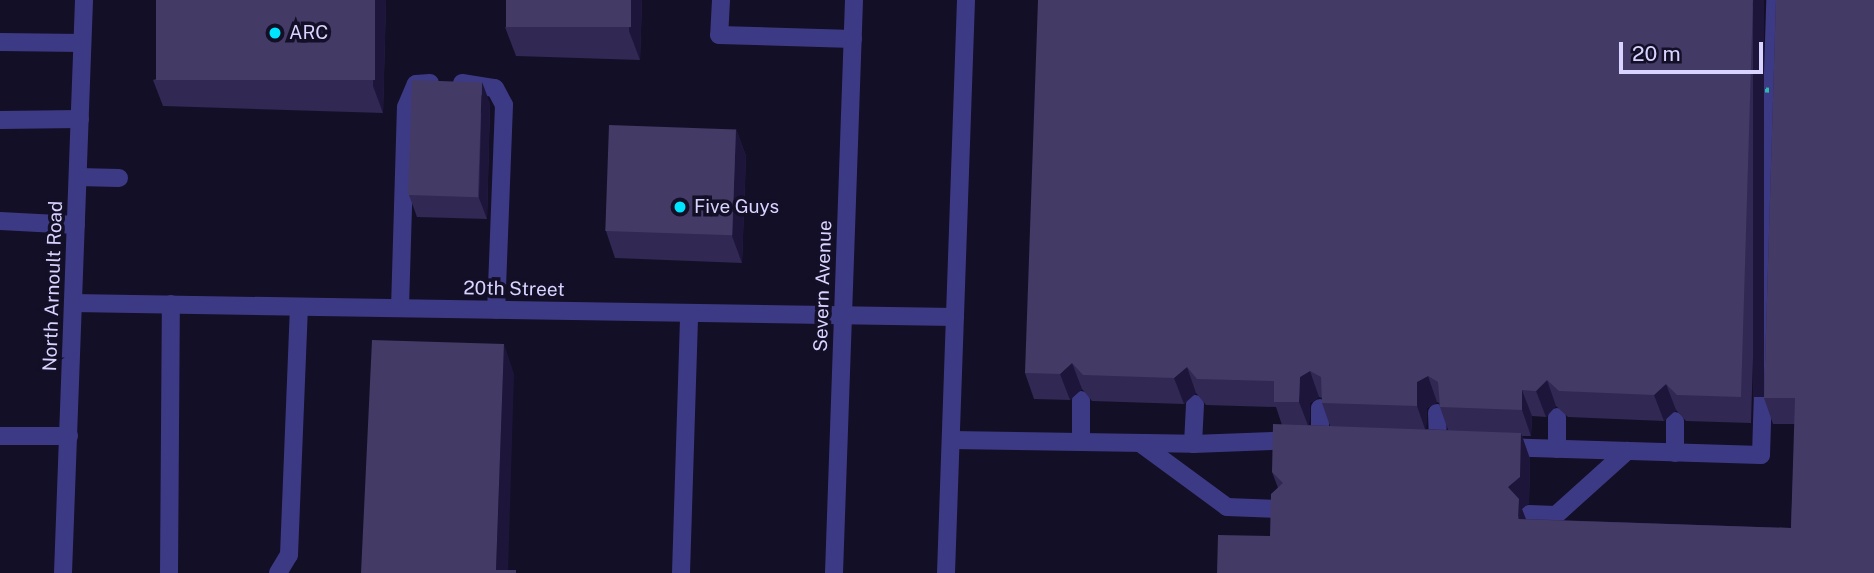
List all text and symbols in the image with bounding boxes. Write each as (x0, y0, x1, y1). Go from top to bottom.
place label: ARC (289, 22, 328, 44)
marker: ARC (267, 25, 283, 41)
scale bar (1622, 28, 1766, 72)
text: 20 m (1632, 41, 1681, 66)
place label: Five Guys (694, 196, 779, 218)
marker: Five Guys (672, 199, 688, 215)
street label: North Arnoult Road (39, 200, 67, 372)
street label: Severn Avenue (809, 220, 837, 352)
street label: 20th Street (463, 277, 565, 301)

